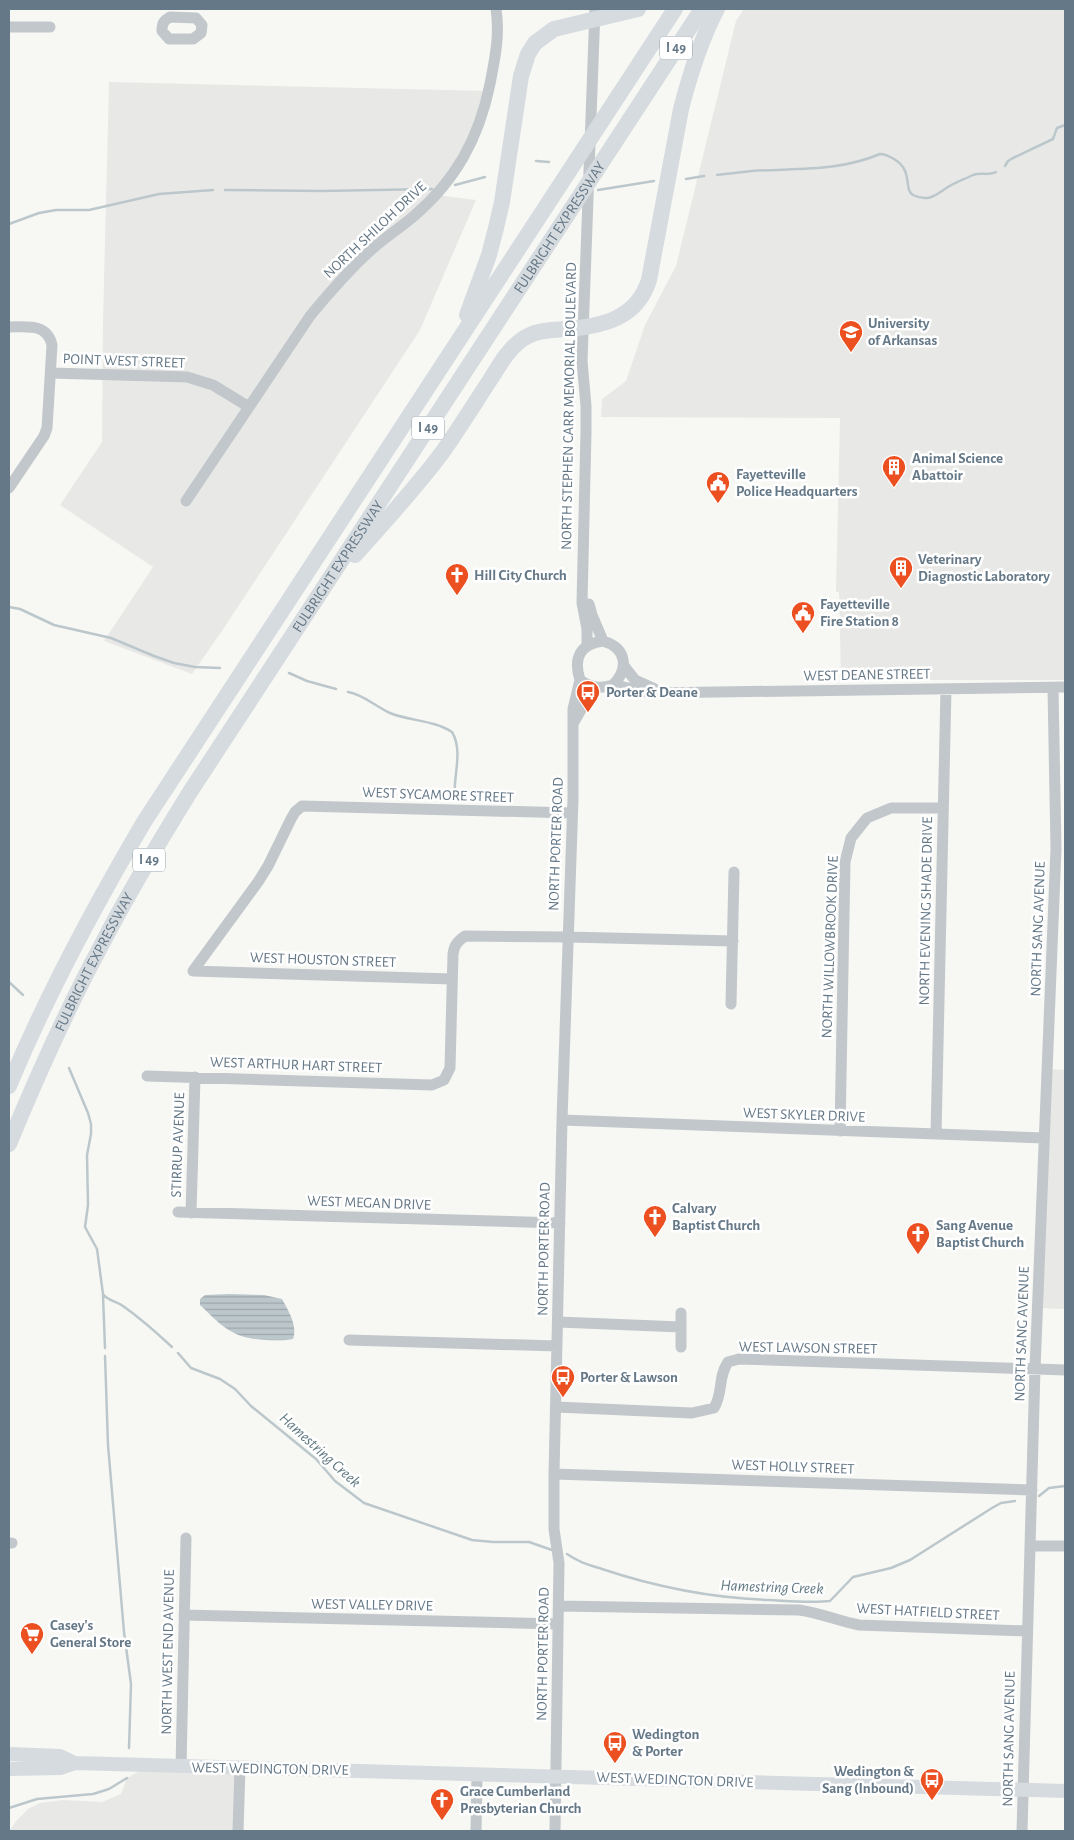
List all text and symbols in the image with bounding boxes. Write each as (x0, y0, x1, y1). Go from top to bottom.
road number: I 49 (660, 36, 692, 59)
street label: FULBRIGHT EXPRESSWAY (511, 159, 608, 296)
street label: NORTH SHILOH DRIVE (321, 179, 429, 281)
street label: NORTH STEPHEN CARR MEMORIAL BOULEVARD (559, 262, 579, 550)
place label: University of Arkansas (868, 316, 938, 348)
school or university icon: University of Arkansas (838, 319, 864, 353)
street label: POINT WEST STREET (62, 351, 186, 371)
road number: I 49 (412, 416, 444, 439)
place label: Animal Science Abattoir (912, 451, 1003, 483)
building icon: Animal Science Abattoir (881, 454, 907, 488)
place label: Fayetteville Police Headquarters (736, 467, 858, 499)
public building icon: Fayetteville Police Headquarters (705, 470, 731, 504)
street label: FULBRIGHT EXPRESSWAY (289, 498, 386, 635)
place label: Veterinary Diagnostic Laboratory (918, 552, 1050, 584)
building icon: Veterinary Diagnostic Laboratory (888, 555, 914, 589)
church icon: Hill City Church (444, 562, 470, 596)
place label: Hill City Church (474, 568, 567, 583)
place label: Fayetteville Fire Station 8 (820, 597, 899, 629)
public building icon: Fayetteville Fire Station 8 (790, 600, 816, 634)
street label: WEST DEANE STREET (803, 666, 931, 684)
bus stop icon: Porter & Deane (575, 679, 601, 713)
place label: Porter & Deane (606, 685, 698, 700)
street label: NORTH PORTER ROAD (546, 777, 566, 911)
street label: WEST SYCAMORE STREET (362, 785, 515, 805)
street label: NORTH EVENING SHADE DRIVE (917, 816, 935, 1006)
road number: I 49 (133, 848, 165, 872)
street label: NORTH WILLOWBROOK DRIVE (819, 855, 841, 1039)
street label: NORTH SANG AVENUE (1028, 861, 1048, 997)
street label: FULBRIGHT EXPRESSWAY (52, 890, 136, 1034)
street label: WEST HOUSTON STREET (250, 950, 397, 970)
street label: WEST ARTHUR HART STREET (210, 1054, 383, 1076)
street label: STIRRUP AVENUE (169, 1092, 187, 1198)
street label: WEST SKYLER DRIVE (743, 1105, 865, 1125)
street label: NORTH PORTER ROAD (535, 1182, 553, 1316)
street label: WEST MEGAN DRIVE (307, 1193, 431, 1213)
place label: Calvary Baptist Church (672, 1201, 760, 1233)
church icon: Calvary Baptist Church (642, 1204, 668, 1238)
place label: Sang Avenue Baptist Church (936, 1218, 1024, 1250)
church icon: Sang Avenue Baptist Church (905, 1221, 931, 1255)
street label: NORTH SANG AVENUE (1012, 1266, 1032, 1402)
street label: WEST LAWSON STREET (739, 1339, 878, 1357)
bus stop icon: Porter & Lawson (550, 1364, 576, 1398)
place label: Porter & Lawson (580, 1370, 678, 1385)
water label: Hamestring Creek (276, 1410, 364, 1490)
street label: WEST HOLLY STREET (731, 1457, 855, 1477)
street label: NORTH WEST END AVENUE (159, 1569, 177, 1735)
water label: Hamestring Creek (720, 1577, 824, 1597)
street label: NORTH PORTER ROAD (534, 1587, 552, 1721)
street label: WEST VALLEY DRIVE (311, 1596, 433, 1614)
street label: WEST HATFIELD STREET (856, 1601, 1001, 1623)
place label: Casey's General Store (50, 1618, 131, 1650)
supermarket icon: Casey's General Store (19, 1621, 45, 1655)
street label: NORTH SANG AVENUE (1000, 1671, 1018, 1807)
place label: Wedington & Porter (632, 1727, 699, 1759)
bus stop icon: Wedington & Porter (602, 1730, 628, 1764)
street label: WEST WEDINGTON DRIVE (191, 1760, 349, 1778)
place label: Wedington & Sang (Inbound) (822, 1764, 914, 1796)
bus stop icon: Wedington & Sang (Inbound) (919, 1767, 945, 1801)
street label: WEST WEDINGTON DRIVE (596, 1770, 754, 1790)
place label: Grace Cumberland Presbyterian Church (460, 1784, 582, 1816)
church icon: Grace Cumberland Presbyterian Church (429, 1787, 455, 1821)

